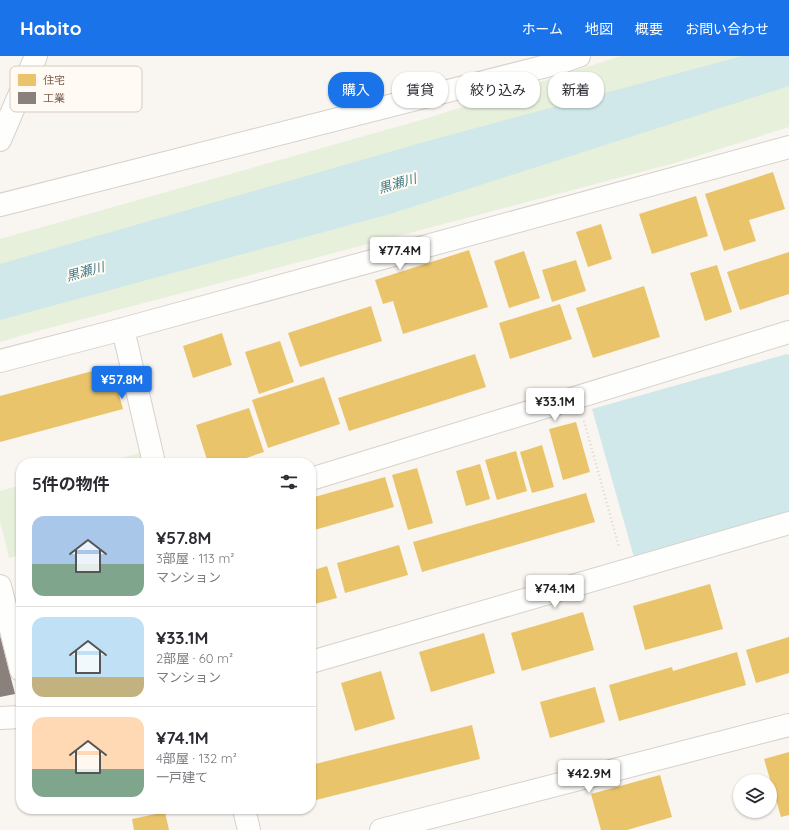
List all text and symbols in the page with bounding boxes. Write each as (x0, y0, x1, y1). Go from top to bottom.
text: Habito (20, 16, 82, 40)
text: ホーム (521, 20, 563, 38)
text: 地図 (585, 20, 613, 38)
text: 概要 (635, 20, 663, 38)
text: お問い合わせ (685, 20, 769, 38)
legend (10, 66, 142, 112)
chip: 購入 (328, 72, 384, 108)
chip: 賃貸 (392, 72, 448, 108)
chip: 絞り込み (456, 72, 540, 108)
chip: 新着 (548, 72, 604, 108)
text: 住宅 (43, 73, 65, 87)
text: 工業 (43, 91, 65, 105)
water label: 黒瀬川 (376, 169, 420, 196)
pin: ¥77.4M (367, 237, 433, 271)
text: ¥77.4M (379, 242, 421, 258)
water label: 黒瀬川 (64, 258, 108, 284)
pin: ¥57.8M (89, 366, 155, 400)
text: ¥57.8M (101, 371, 143, 387)
pin: ¥33.1M (522, 388, 588, 422)
text: ¥33.1M (535, 393, 575, 409)
icon: filters (278, 471, 300, 493)
text: 5件の物件 (32, 473, 110, 494)
text: ¥57.8M (156, 527, 212, 548)
icon: home (64, 532, 112, 580)
text: 3部屋 · 113 m² (156, 550, 234, 566)
text: マンション (156, 569, 221, 585)
pin: ¥74.1M (522, 575, 588, 609)
text: ¥74.1M (535, 580, 575, 596)
text: ¥33.1M (156, 627, 208, 648)
icon: home (64, 633, 112, 681)
text: 2部屋 · 60 m² (156, 650, 233, 666)
text: マンション (156, 669, 221, 685)
text: ¥74.1M (156, 727, 209, 748)
icon: home (64, 733, 112, 781)
text: 4部屋 · 132 m² (156, 750, 237, 766)
pin: ¥42.9M (556, 760, 622, 794)
text: ¥42.9M (567, 765, 611, 781)
text: 一戸建て (156, 769, 208, 785)
map controls (733, 774, 777, 818)
button: layers (733, 774, 777, 818)

